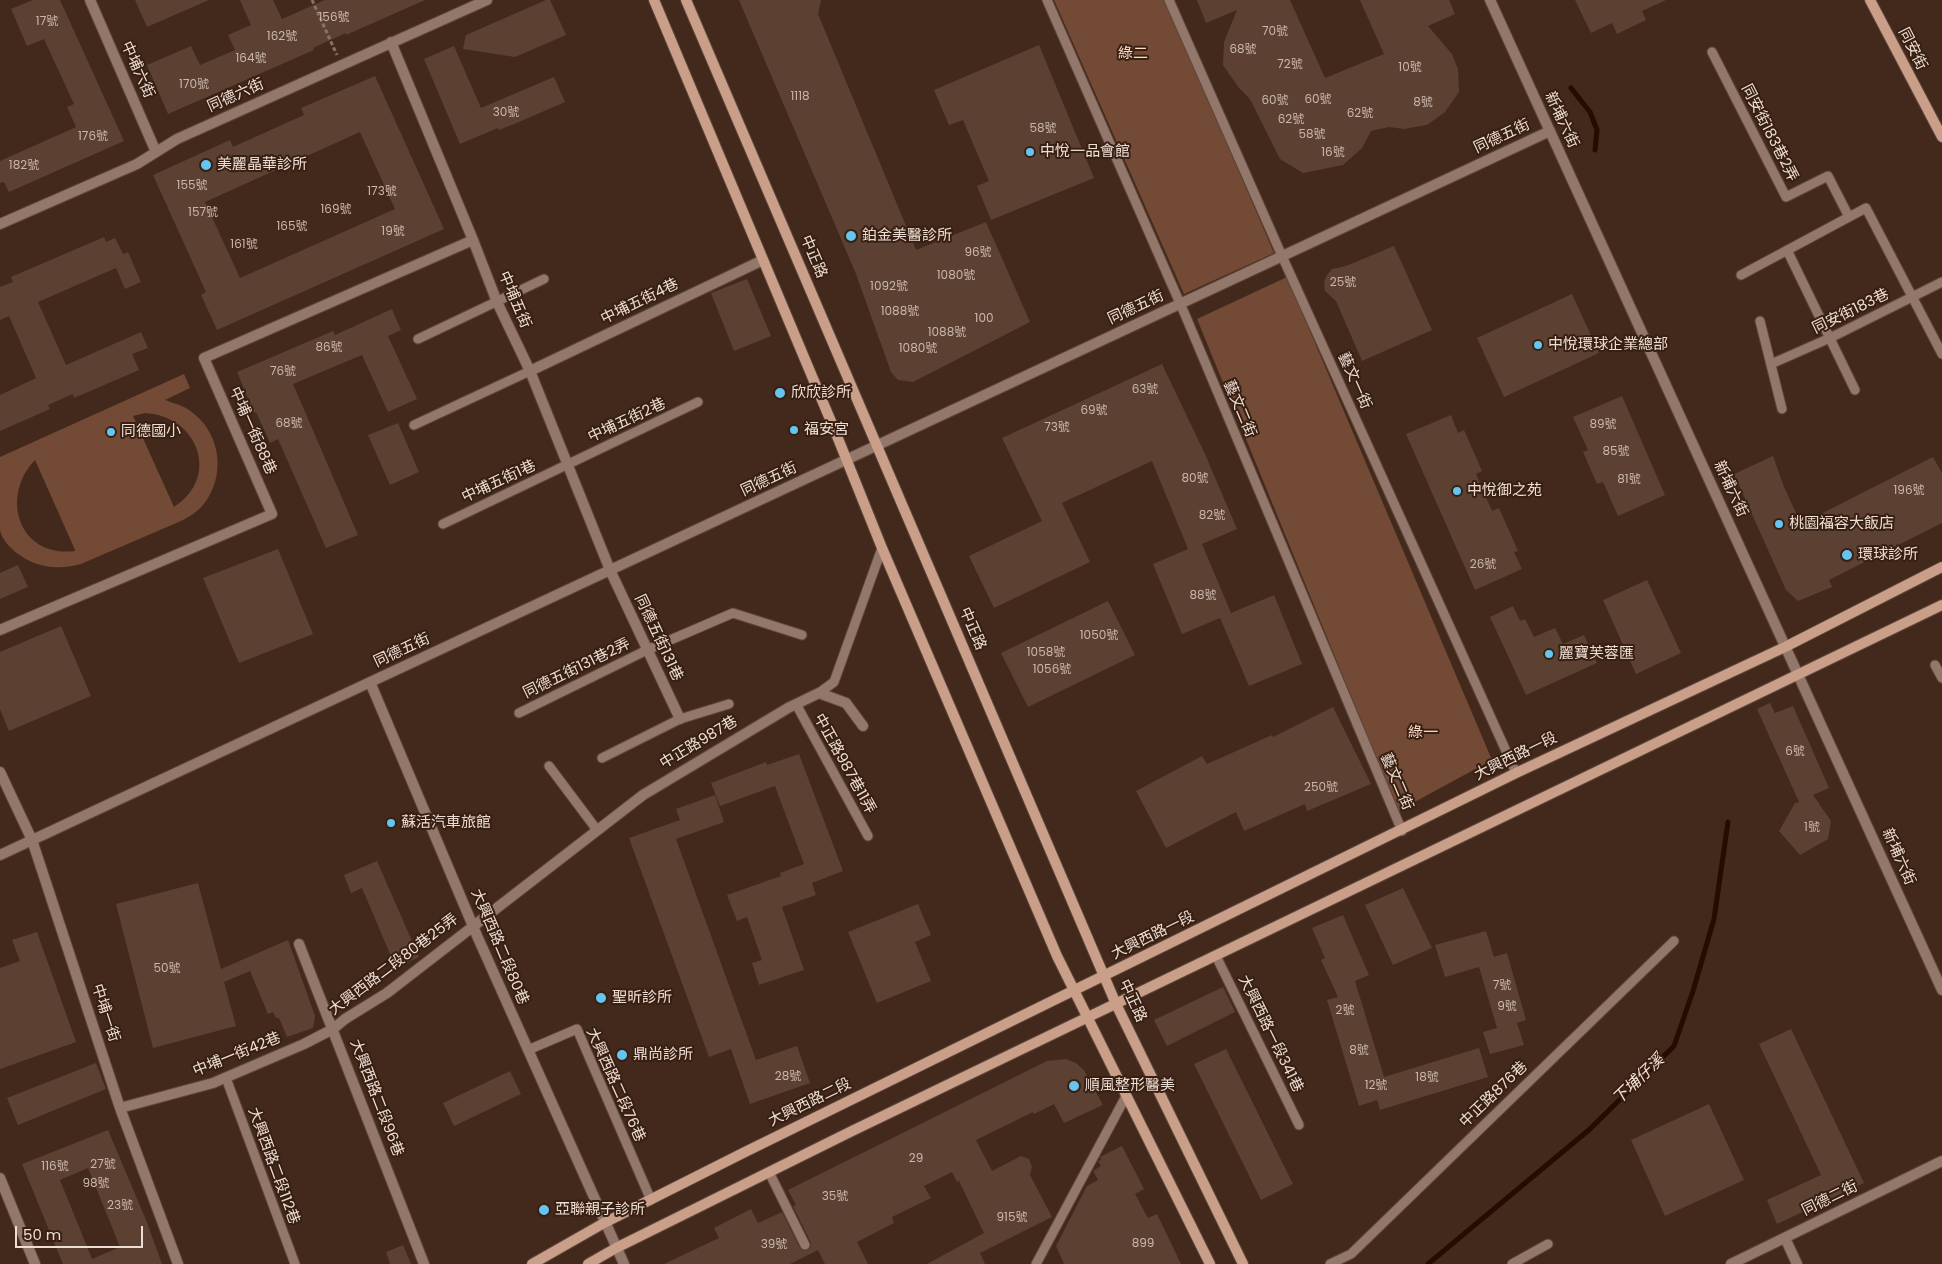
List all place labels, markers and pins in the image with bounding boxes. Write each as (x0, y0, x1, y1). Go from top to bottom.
place label: 中悅一品會館 (1040, 143, 1130, 161)
marker: 中悅一品會館 (1024, 146, 1036, 158)
place label: 美麗晶華診所 (217, 156, 307, 174)
marker: 美麗晶華診所 (199, 158, 213, 172)
place label: 鉑金美醫診所 (862, 227, 952, 245)
marker: 鉑金美醫診所 (844, 229, 858, 243)
place label: 中悅環球企業總部 (1548, 336, 1668, 354)
marker: 中悅環球企業總部 (1532, 339, 1544, 351)
place label: 欣欣診所 (791, 384, 851, 402)
marker: 欣欣診所 (773, 386, 787, 400)
place label: 福安宮 (804, 421, 849, 439)
place label: 同德國小 (121, 423, 181, 441)
marker: 福安宮 (788, 424, 800, 436)
marker: 同德國小 (105, 426, 117, 438)
place label: 中悅御之苑 (1467, 482, 1542, 500)
marker: 中悅御之苑 (1451, 485, 1463, 497)
place label: 桃園福容大飯店 (1789, 515, 1894, 533)
marker: 桃園福容大飯店 (1773, 518, 1785, 530)
place label: 環球診所 (1858, 546, 1918, 564)
marker: 環球診所 (1840, 548, 1854, 562)
place label: 麗寶芙蓉匯 (1559, 645, 1634, 663)
marker: 麗寶芙蓉匯 (1543, 648, 1555, 660)
place label: 蘇活汽車旅館 (401, 814, 491, 832)
marker: 蘇活汽車旅館 (385, 817, 397, 829)
place label: 聖昕診所 (612, 989, 672, 1007)
marker: 聖昕診所 (594, 991, 608, 1005)
place label: 鼎尚診所 (633, 1046, 693, 1064)
marker: 鼎尚診所 (615, 1048, 629, 1062)
place label: 順風整形醫美 (1085, 1077, 1175, 1095)
marker: 順風整形醫美 (1067, 1079, 1081, 1093)
place label: 亞聯親子診所 (555, 1201, 645, 1219)
marker: 亞聯親子診所 (537, 1203, 551, 1217)

